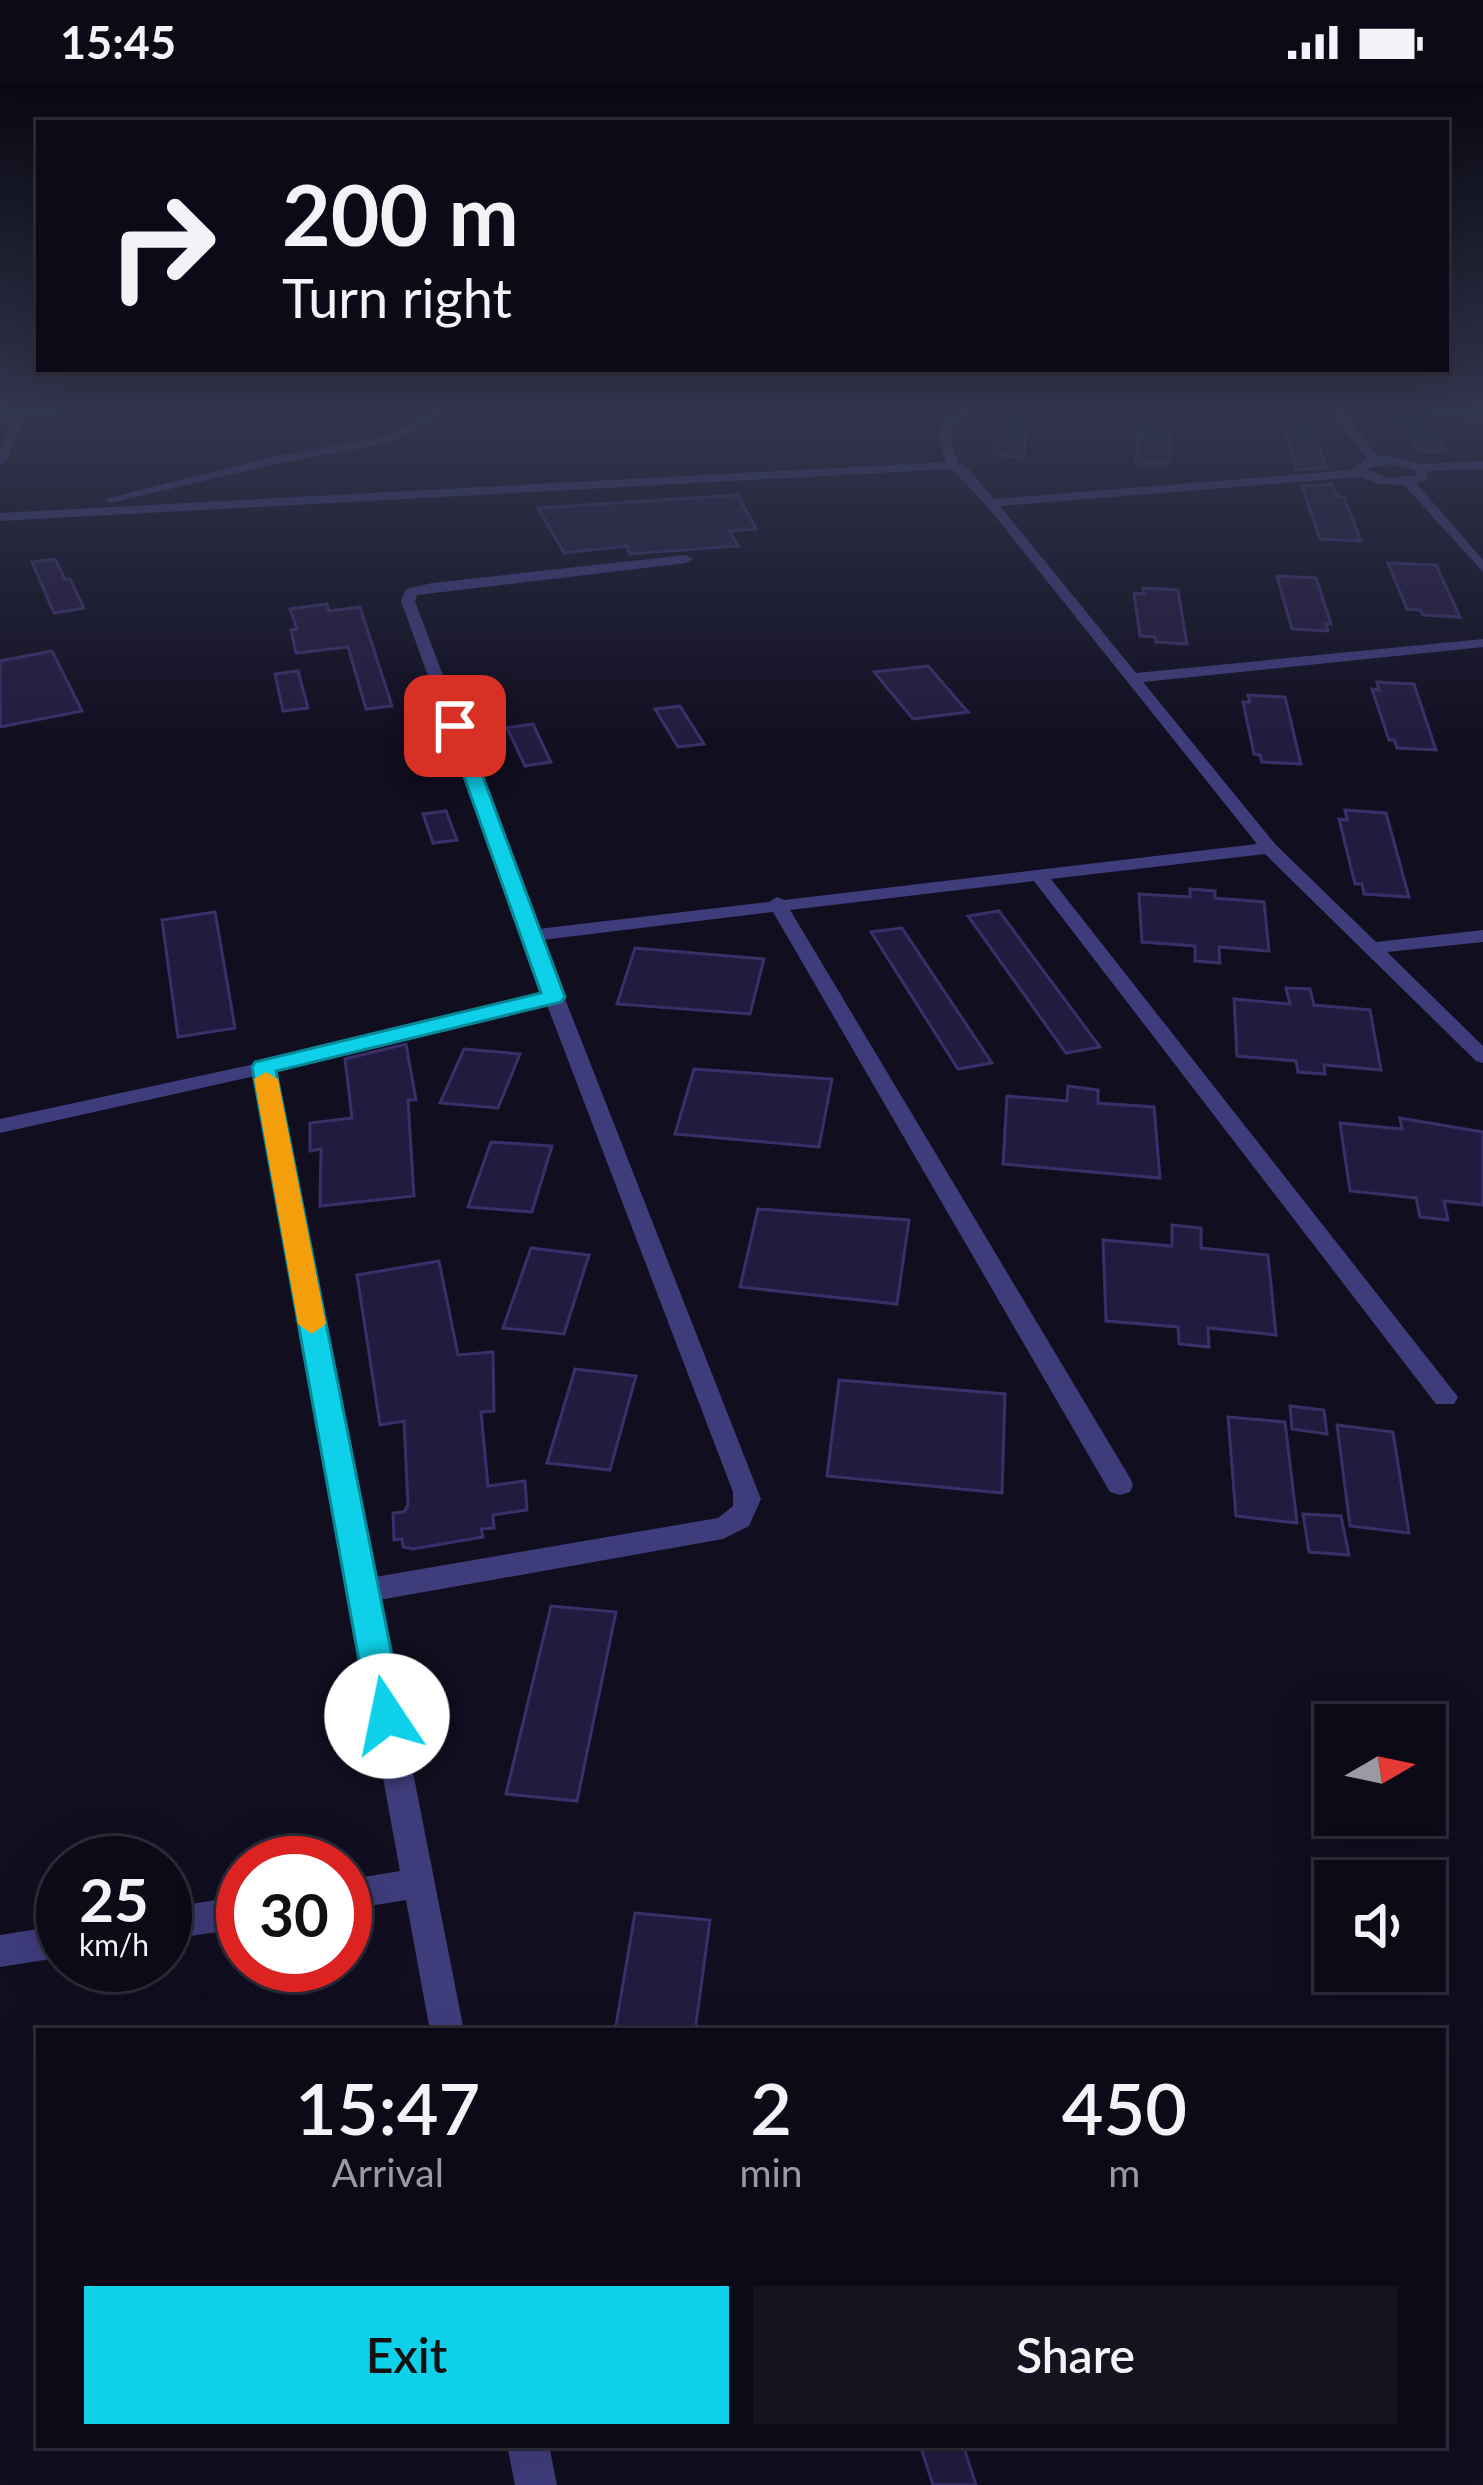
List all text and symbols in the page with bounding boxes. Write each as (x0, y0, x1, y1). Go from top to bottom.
text: 15:45 (60, 15, 176, 69)
text: 200 m (282, 163, 519, 264)
icon: right (84, 168, 240, 324)
text: Turn right (282, 265, 512, 330)
pin (404, 675, 506, 777)
icon: arrive (422, 693, 488, 759)
position arrow (324, 1653, 450, 1779)
north arrow (1314, 1704, 1446, 1836)
map controls (1314, 1704, 1446, 1992)
speed limit sign: 30 (216, 1836, 372, 1992)
button: sound (1314, 1860, 1446, 1992)
text: 25 (79, 1863, 149, 1935)
text: km/h (79, 1926, 149, 1962)
text: 15:47 (295, 2064, 480, 2150)
text: 2 (750, 2064, 792, 2150)
text: 450 (1062, 2064, 1187, 2150)
text: Arrival (332, 2149, 444, 2195)
text: min (739, 2149, 803, 2195)
text: m (1108, 2149, 1140, 2195)
button: Exit (84, 2286, 729, 2424)
button: Share (753, 2286, 1398, 2424)

